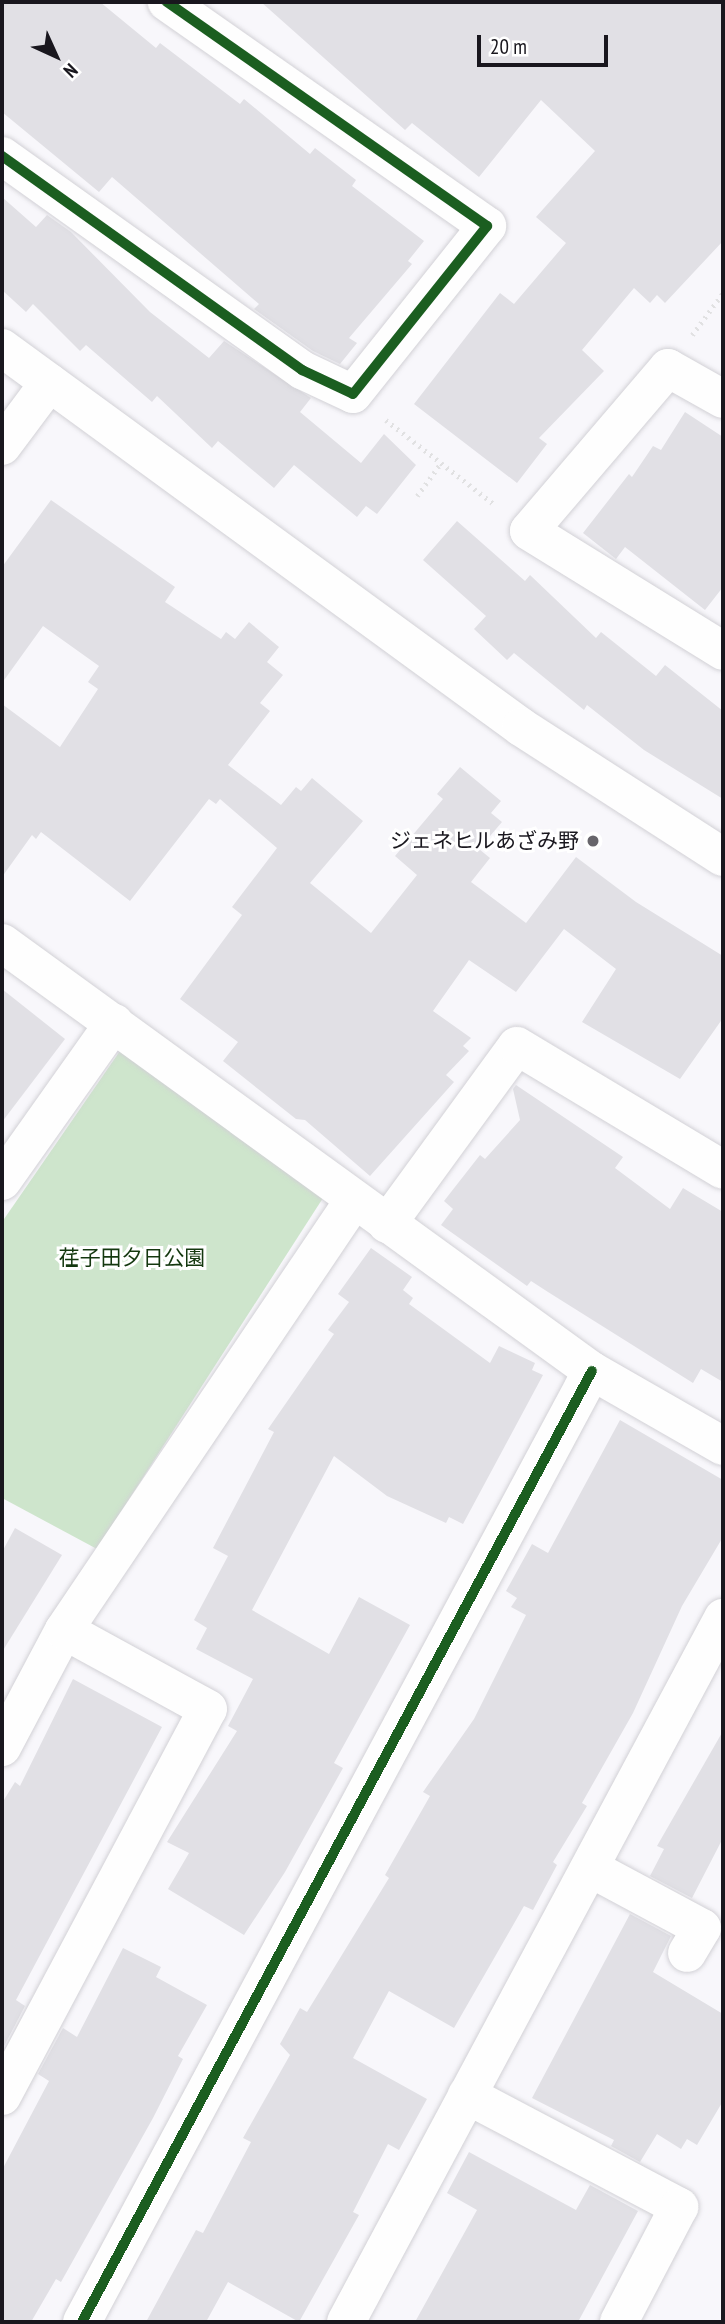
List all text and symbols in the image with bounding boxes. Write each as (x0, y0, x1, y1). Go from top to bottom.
north arrow (21, 21, 91, 91)
scale bar (480, 21, 611, 65)
text: 20 m (490, 33, 527, 60)
text: N (59, 59, 83, 83)
place label: ジェネヒルあざみ野 (390, 828, 579, 854)
marker: ジェネヒルあざみ野 (585, 833, 601, 849)
park label: 荏子田夕日公園 (59, 1245, 205, 1271)

